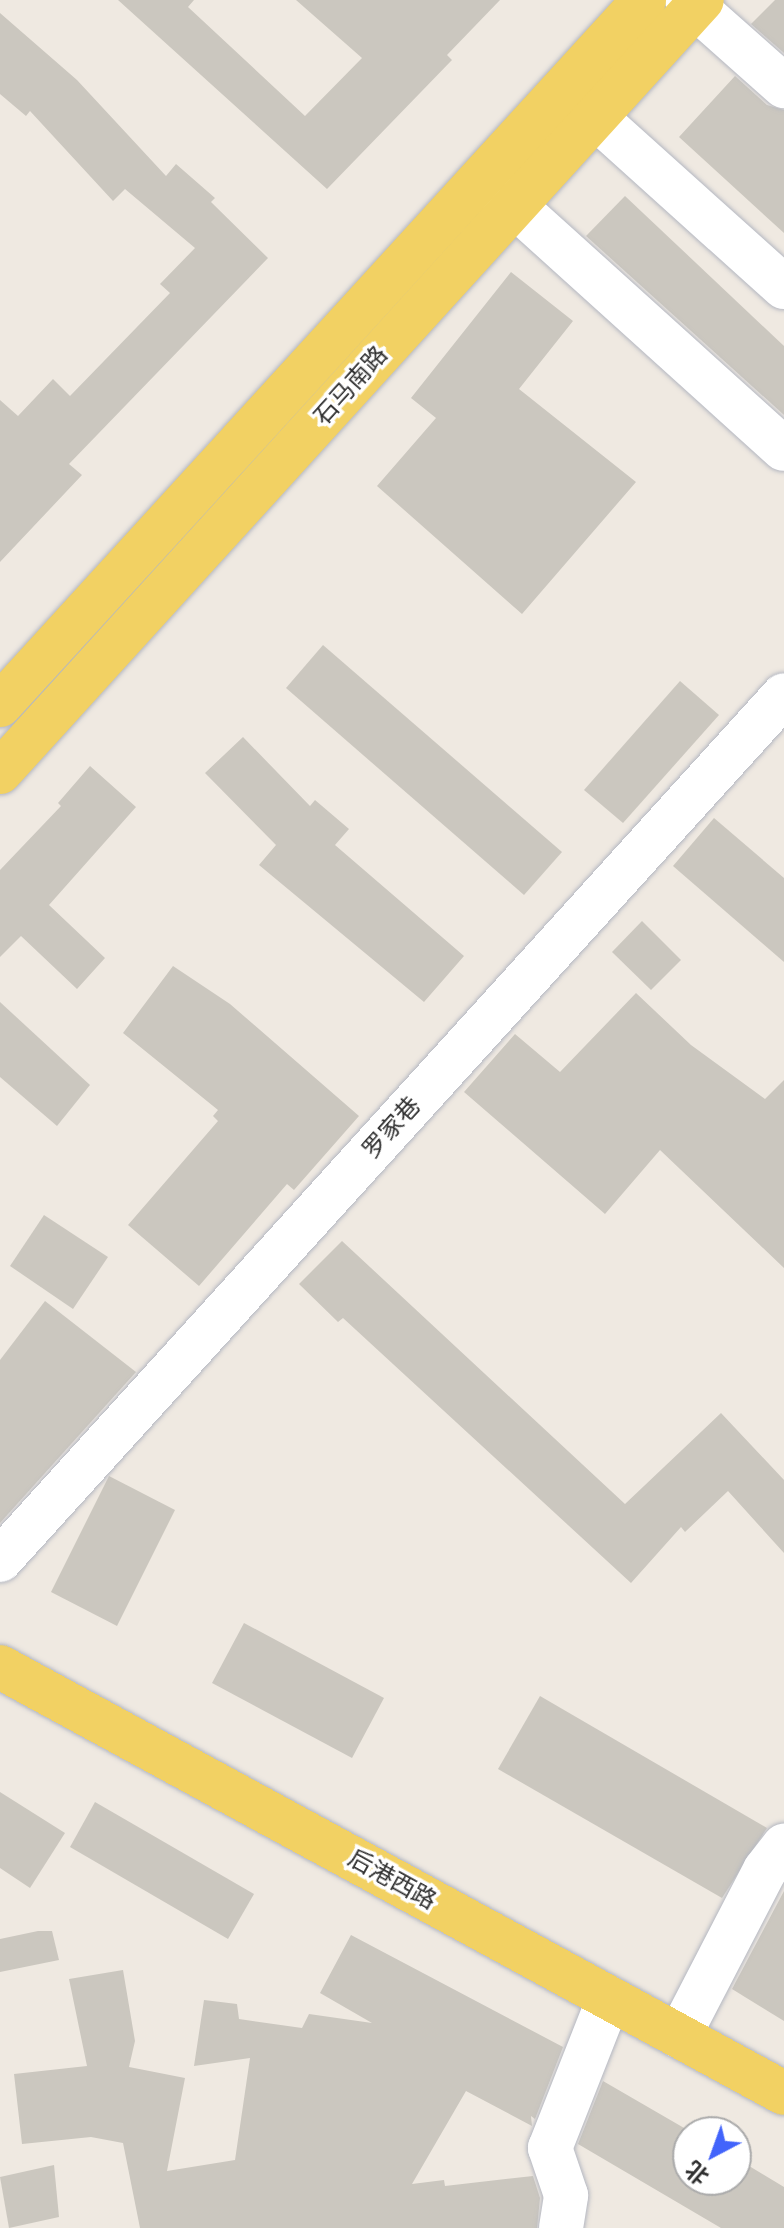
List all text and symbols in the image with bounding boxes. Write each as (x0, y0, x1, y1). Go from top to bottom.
street label: 石马南路 (308, 341, 394, 431)
street label: 罗家巷 (357, 1092, 427, 1164)
street label: 后港西路 (343, 1844, 441, 1916)
north arrow (672, 2116, 752, 2196)
text: 北 (680, 2156, 714, 2190)

